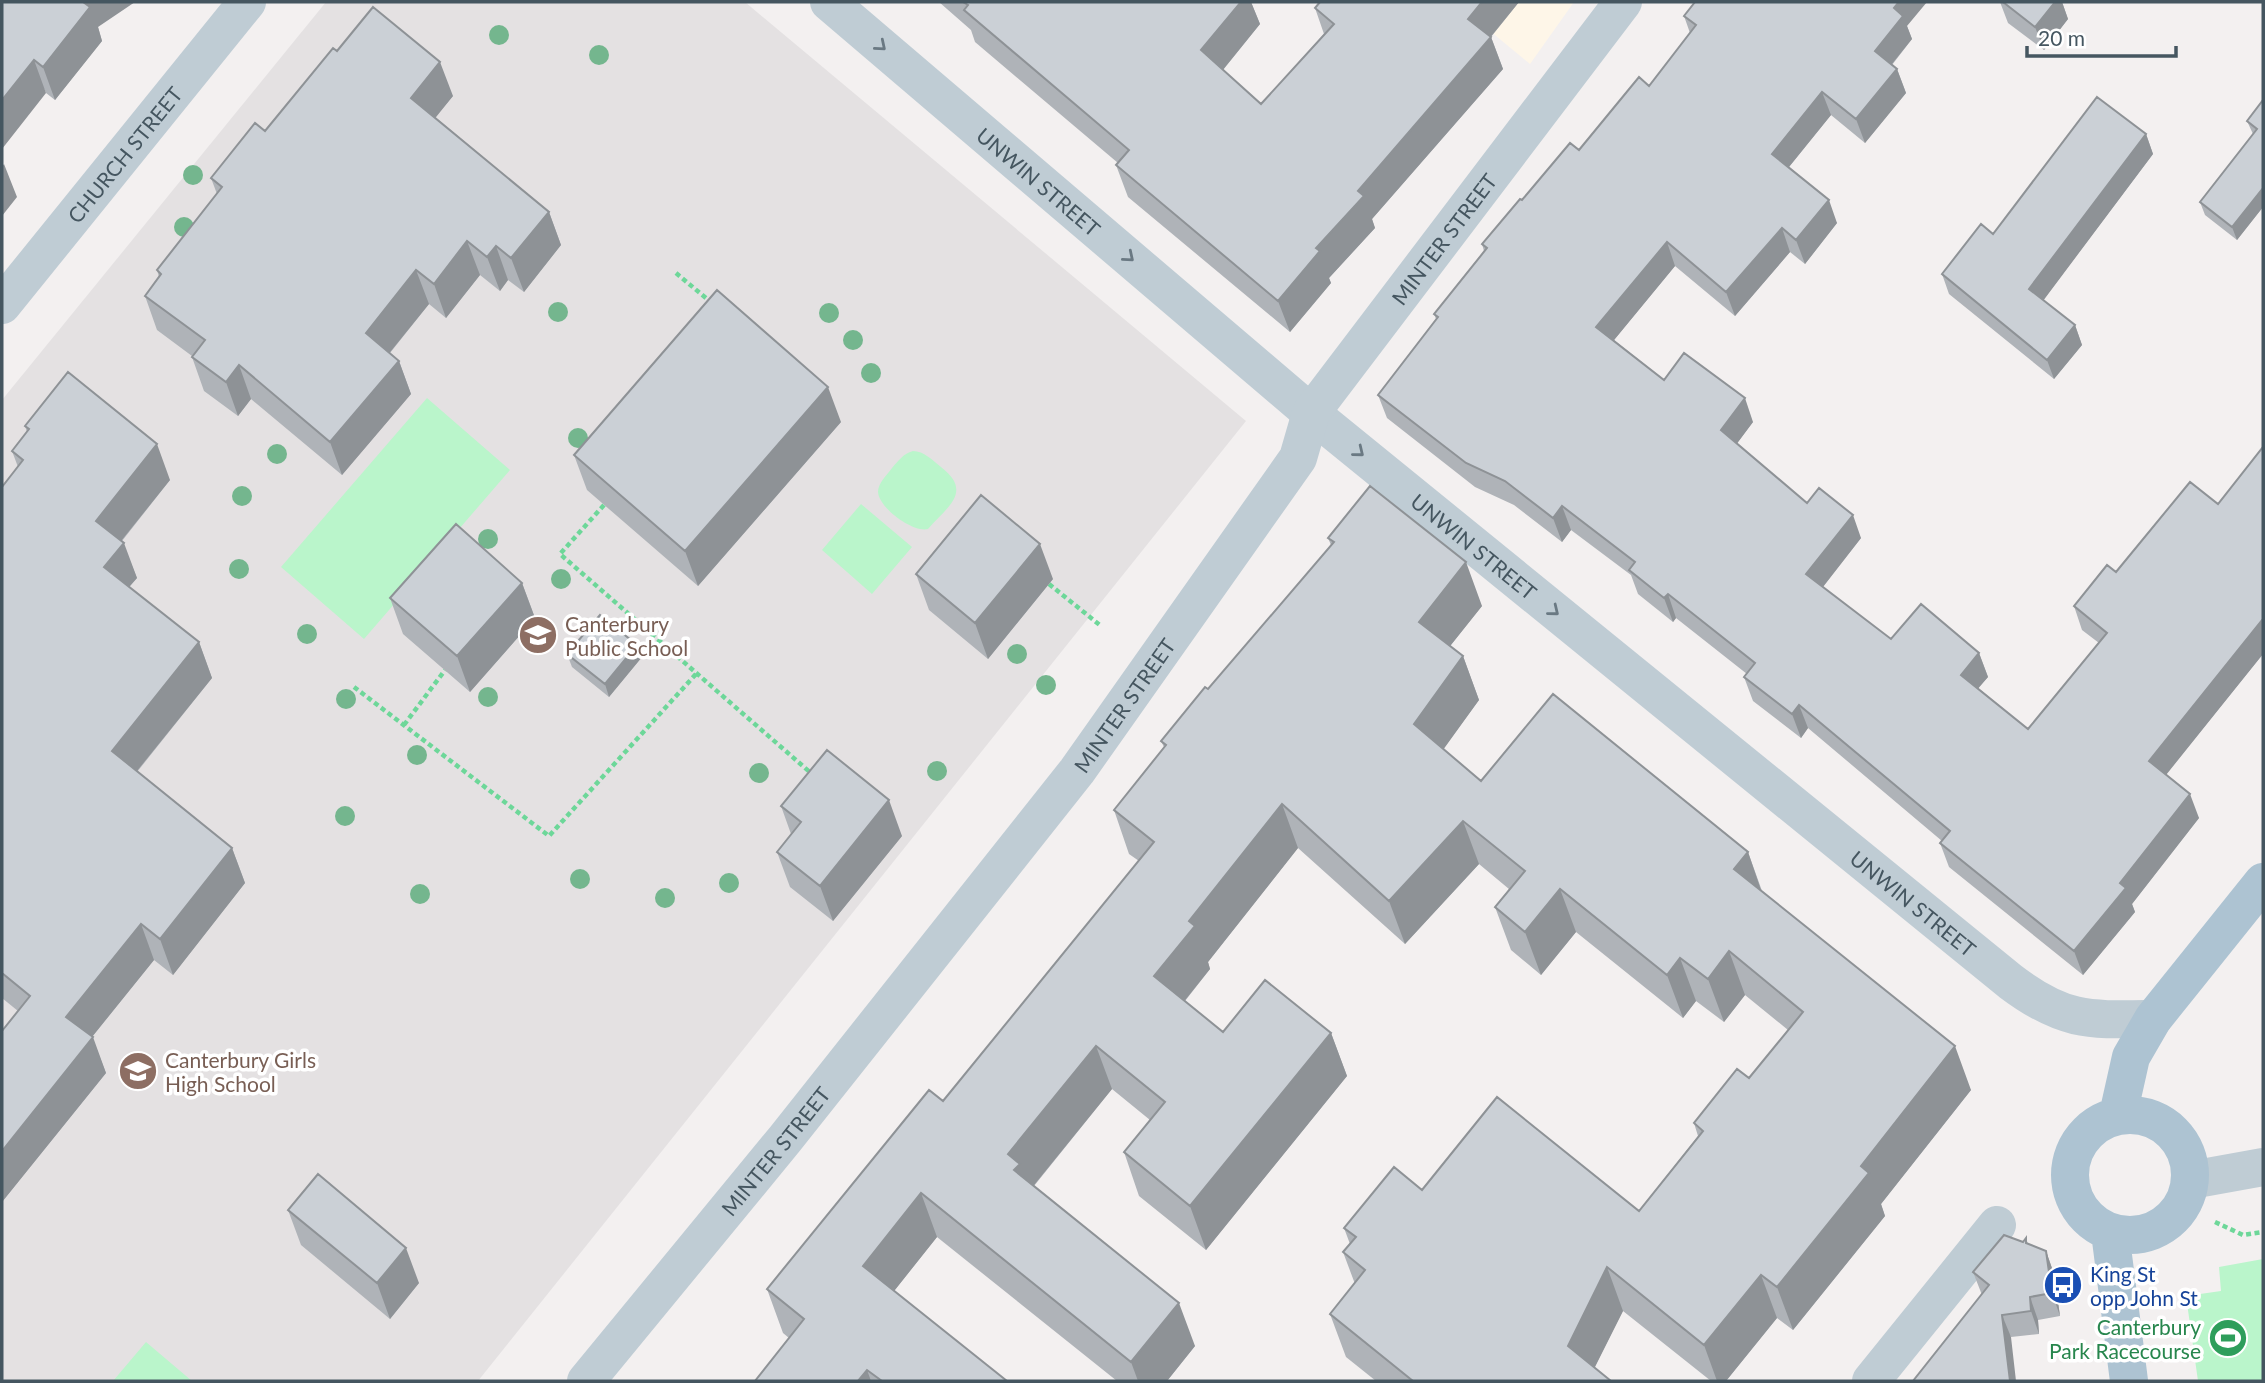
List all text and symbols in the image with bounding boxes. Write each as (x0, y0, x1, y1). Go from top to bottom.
scale bar (2027, 14, 2176, 58)
text: 20 m (2038, 25, 2085, 50)
one-way arrow (873, 38, 886, 50)
street label: CHURCH STREET (62, 81, 187, 227)
street label: UNWIN STREET (972, 122, 1106, 241)
street label: MINTER STREET (1386, 168, 1502, 309)
one-way arrow (1120, 249, 1133, 261)
one-way arrow (1351, 443, 1363, 456)
street label: UNWIN STREET (1407, 487, 1543, 605)
one-way arrow (1547, 602, 1559, 615)
place label: Canterbury Public School (565, 611, 688, 660)
school or university icon: Canterbury Public School (517, 614, 559, 656)
street label: MINTER STREET (1068, 633, 1180, 777)
street label: UNWIN STREET (1846, 844, 1982, 962)
place label: Canterbury Girls High School (165, 1047, 316, 1096)
school or university icon: Canterbury Girls High School (117, 1050, 159, 1092)
street label: MINTER STREET (715, 1081, 835, 1220)
place label: King St opp John St (2090, 1261, 2198, 1310)
bus stop icon: King St opp John St (2042, 1264, 2084, 1306)
place label: Canterbury Park Racecourse (2049, 1314, 2201, 1363)
sports icon: Canterbury Park Racecourse (2207, 1317, 2249, 1359)

